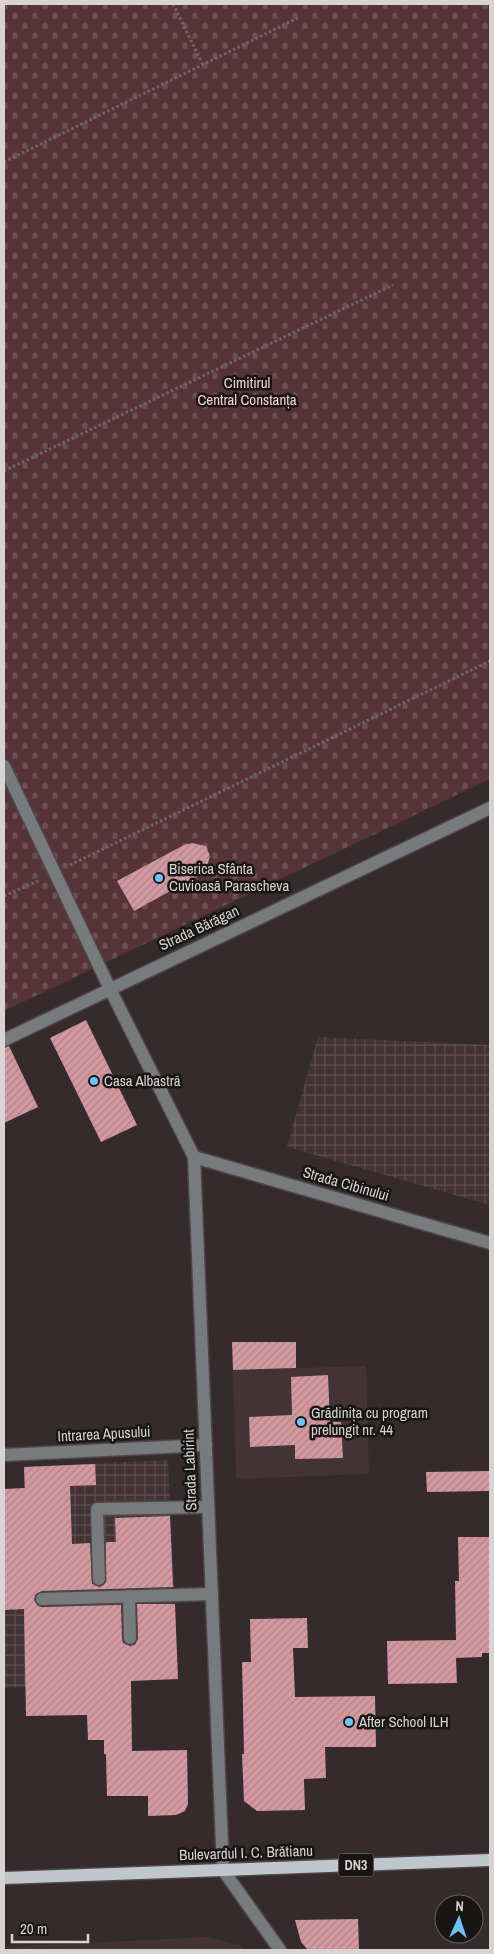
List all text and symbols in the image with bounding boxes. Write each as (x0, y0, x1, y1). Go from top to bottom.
park label: Cimitirul Central Constanța (197, 372, 297, 410)
place label: Biserica Sfânta Cuvioasă Parascheva (169, 858, 289, 896)
marker: Biserica Sfânta Cuvioasă Parascheva (153, 872, 165, 884)
street label: Strada Bărăgan (155, 900, 242, 955)
place label: Casa Albastră (104, 1070, 181, 1091)
marker: Casa Albastră (88, 1075, 100, 1087)
street label: Strada Cibinului (301, 1161, 392, 1206)
place label: Grădinița cu program prelungit nr. 44 (311, 1402, 428, 1440)
marker: Grădinița cu program prelungit nr. 44 (295, 1416, 307, 1428)
street label: Intrarea Apusului (57, 1421, 151, 1446)
street label: Strada Labirint (178, 1428, 201, 1511)
place label: After School ILH (358, 1711, 449, 1732)
marker: After School ILH (343, 1716, 355, 1728)
street label: Bulevardul I. C. Brătianu (179, 1840, 313, 1865)
road number: DN3 (338, 1854, 374, 1876)
north arrow (434, 1894, 484, 1944)
text: N (455, 1897, 464, 1915)
scale bar (12, 1912, 89, 1944)
text: 20 m (20, 1918, 47, 1939)

